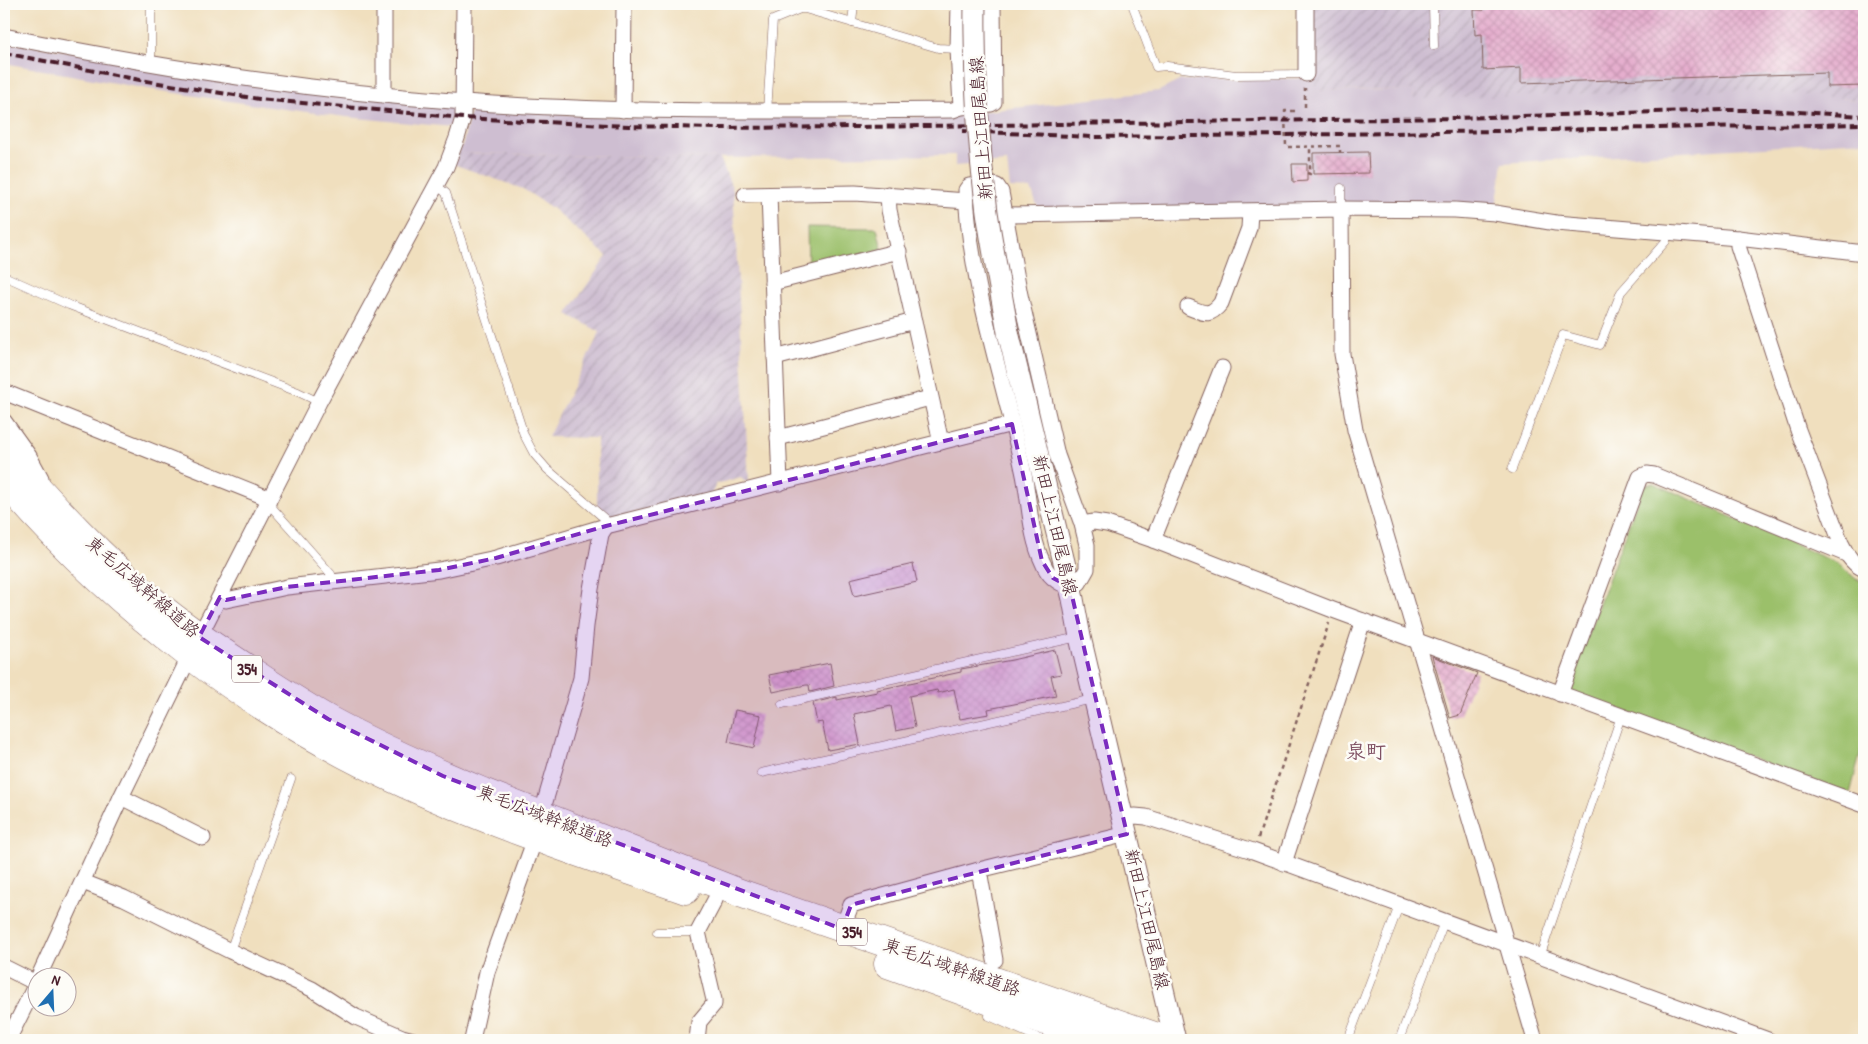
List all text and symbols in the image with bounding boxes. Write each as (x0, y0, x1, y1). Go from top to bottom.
street label: 新田上江田尾島線 (963, 55, 998, 201)
street label: 新田上江田尾島線 (1027, 452, 1084, 598)
street label: 東毛広域幹線道路 (81, 530, 206, 643)
road number: 354 (232, 656, 262, 682)
district label: 泉町 (1346, 737, 1386, 764)
street label: 東毛広域幹線道路 (473, 778, 617, 853)
street label: 新田上江田尾島線 (1119, 846, 1176, 992)
road number: 354 (837, 919, 867, 946)
street label: 東毛広域幹線道路 (880, 931, 1024, 1002)
north arrow (28, 966, 78, 1016)
text: N (50, 969, 64, 990)

